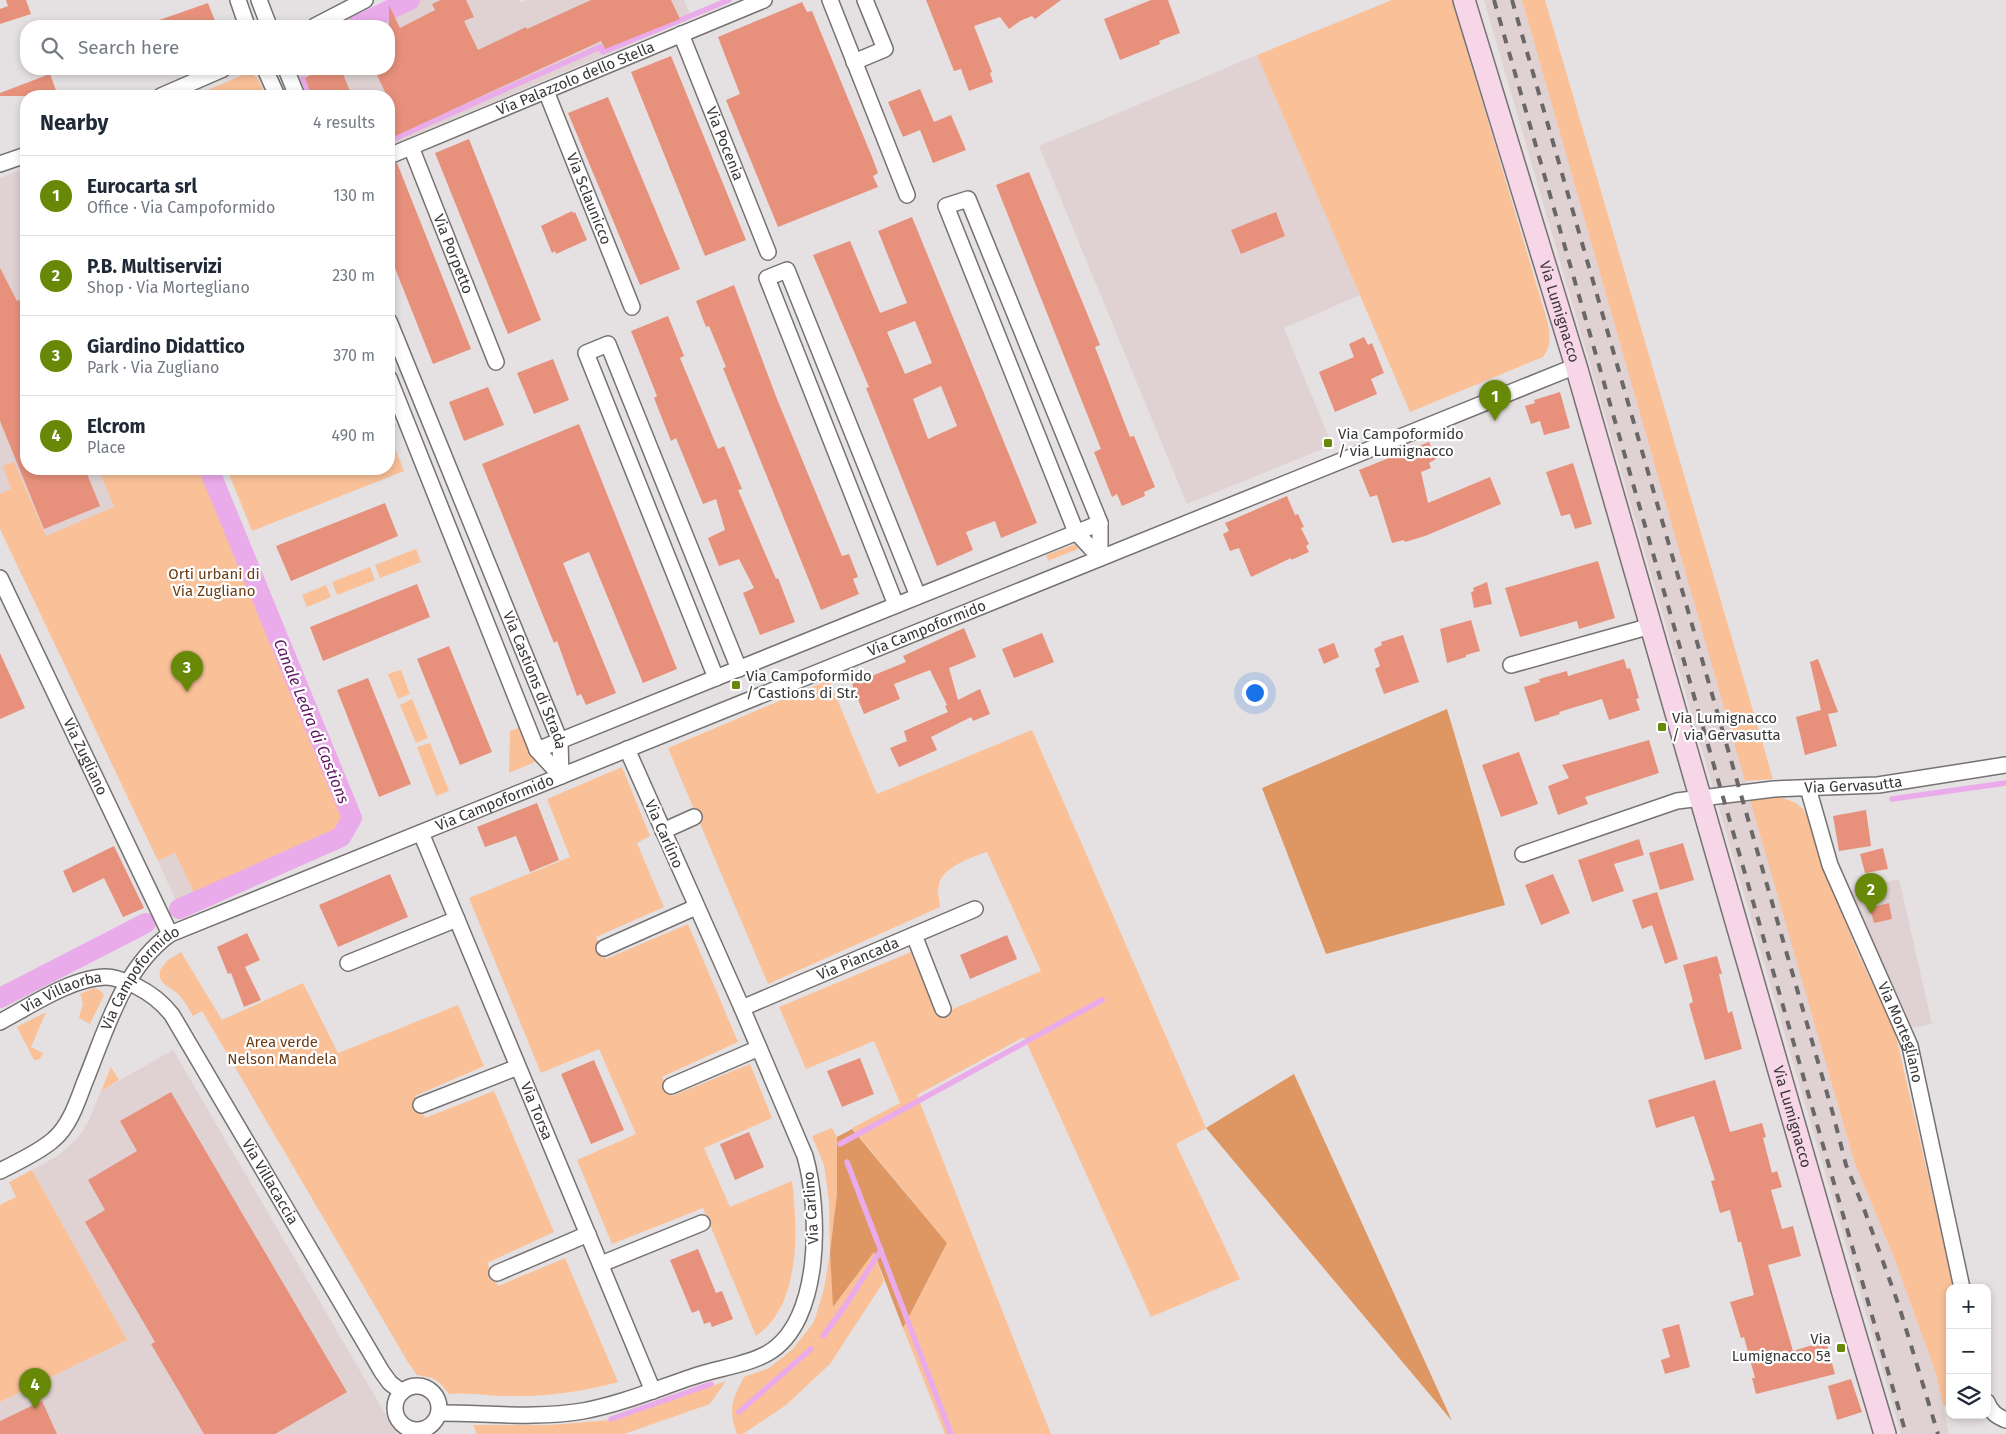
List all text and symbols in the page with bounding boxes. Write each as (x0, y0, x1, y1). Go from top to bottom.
search box (20, 20, 395, 75)
icon: search (38, 34, 66, 62)
text: Search here (78, 36, 179, 59)
street label: Via Palazzolo dello Stella (494, 38, 657, 119)
street label: Via Pocenia (702, 104, 748, 183)
text: Nearby (40, 110, 108, 136)
text: 4 results (313, 113, 375, 132)
street label: Via Sclaunicco (563, 150, 615, 247)
text: Eurocarta srl (87, 175, 197, 198)
text: 1 (52, 186, 60, 205)
text: 130 m (333, 186, 375, 205)
text: Office · Via Campoformido (87, 198, 275, 217)
street label: Via Porpetto (429, 212, 477, 296)
text: P.B. Multiservizi (87, 255, 222, 278)
street label: Via Lumignacco (1535, 259, 1583, 365)
text: 2 (52, 266, 60, 285)
text: 230 m (332, 266, 375, 285)
text: Shop · Via Mortegliano (87, 278, 250, 297)
text: Giardino Didattico (87, 335, 245, 358)
text: 3 (52, 346, 60, 365)
text: 370 m (333, 346, 375, 365)
text: Park · Via Zugliano (87, 358, 219, 377)
pin: 1 (1479, 380, 1511, 421)
text: Elcrom (87, 415, 146, 438)
place label: Via Campoformido / via Lumignacco (1338, 425, 1464, 460)
text: 4 (51, 426, 61, 445)
text: 490 m (332, 426, 375, 445)
marker: Via Campoformido / via Lumignacco (1322, 437, 1334, 449)
text: Place (87, 438, 126, 457)
park label: Orti urbani di Via Zugliano (168, 565, 260, 600)
street label: Via Campoformido (865, 596, 989, 660)
street label: Via Castions di Strada (499, 609, 569, 750)
water label: Canale Ledra di Castions (270, 636, 353, 806)
pin: 3 (171, 651, 203, 692)
place label: Via Campoformido / Castions di Str. (746, 667, 872, 702)
marker: Via Campoformido / Castions di Str. (730, 679, 742, 691)
your location (1242, 680, 1268, 706)
place label: Via Lumignacco / via Gervasutta (1672, 709, 1781, 744)
street label: Via Zugliano (59, 715, 111, 798)
marker: Via Lumignacco / via Gervasutta (1656, 721, 1668, 733)
street label: Via Campoformido (433, 771, 557, 835)
street label: Via Gervasutta (1804, 772, 1903, 797)
street label: Via Carlino (641, 797, 687, 871)
pin: 2 (1855, 873, 1887, 914)
street label: Via Campoformido (97, 922, 182, 1033)
street label: Via Piancada (814, 933, 902, 984)
street label: Via Villaorba (18, 968, 103, 1017)
street label: Via Mortegliano (1874, 979, 1927, 1084)
park label: Area verde Nelson Mandela (227, 1033, 337, 1068)
street label: Via Lumignacco (1769, 1064, 1815, 1170)
street label: Via Torsa (517, 1079, 557, 1143)
street label: Via Villacaccia (238, 1136, 302, 1228)
street label: Via Carlino (799, 1171, 823, 1245)
map controls (1946, 1284, 1991, 1419)
button: + (1946, 1284, 1991, 1329)
button: − (1946, 1329, 1991, 1374)
place label: Via Lumignacco 5ª (1732, 1330, 1831, 1365)
marker: Via Lumignacco 5ª (1835, 1342, 1847, 1354)
pin: 4 (19, 1368, 51, 1409)
button: layers (1946, 1374, 1991, 1419)

